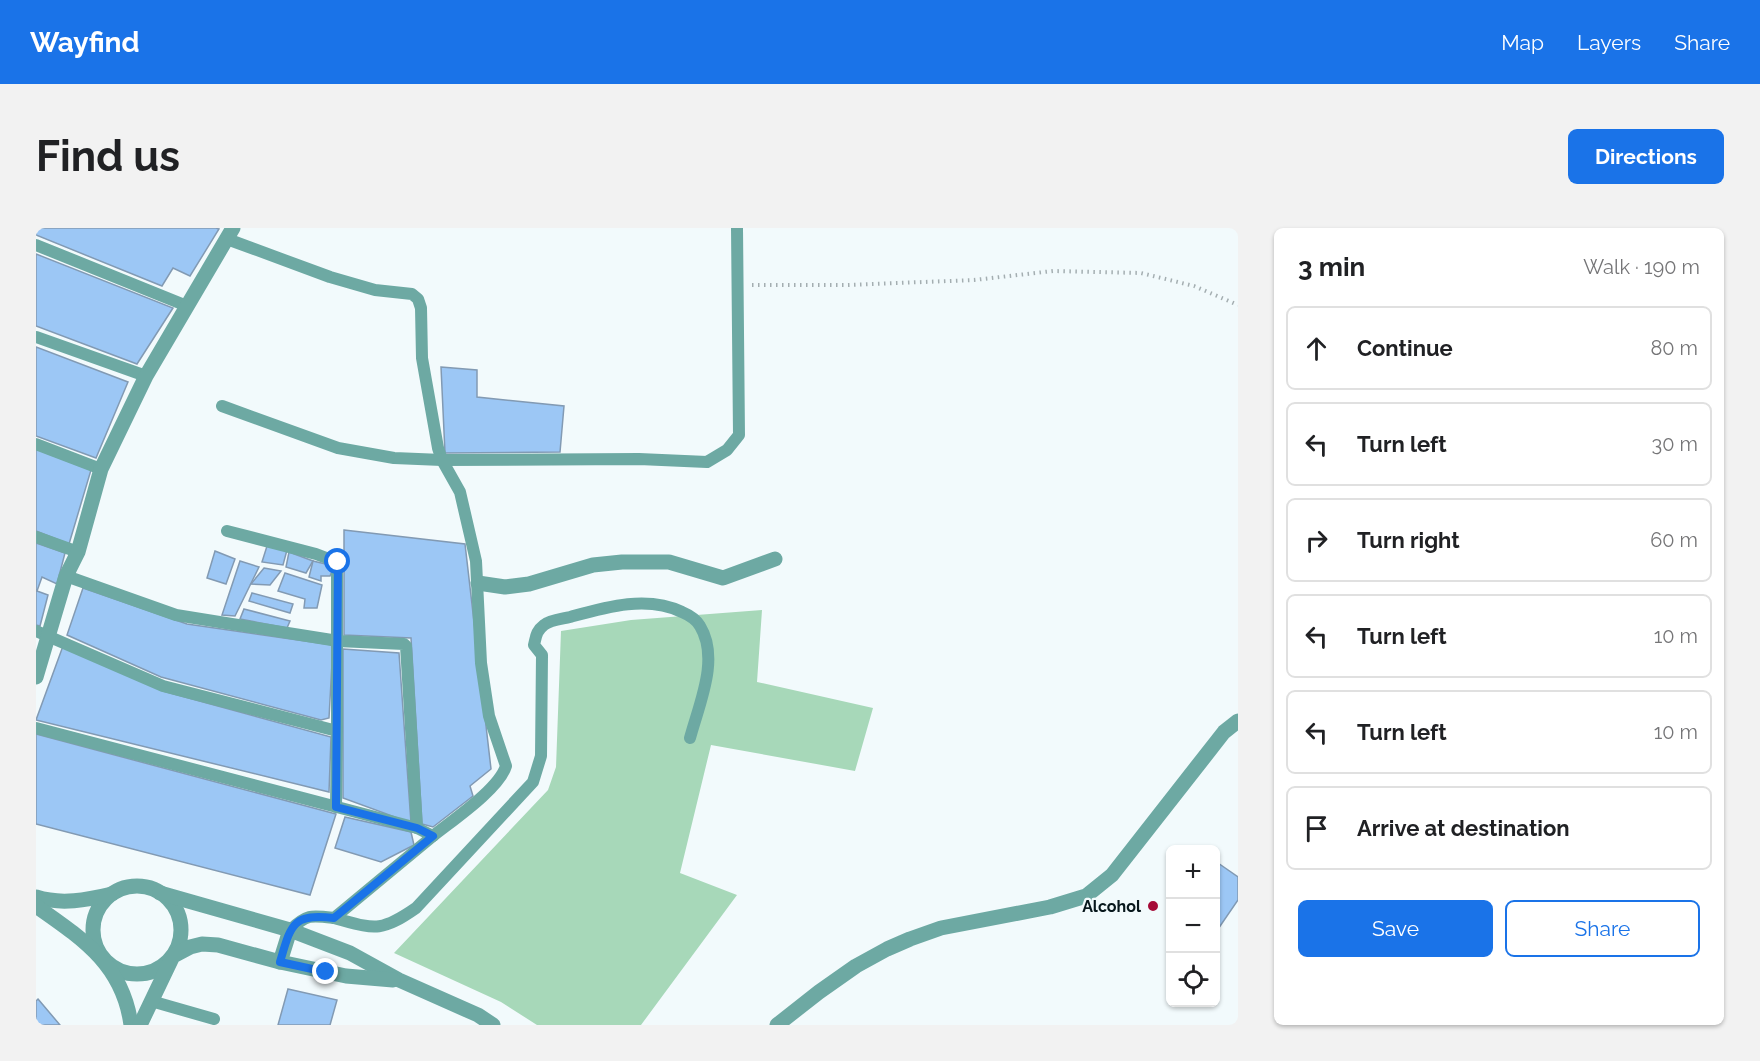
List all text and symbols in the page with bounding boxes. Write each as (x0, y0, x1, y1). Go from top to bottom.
text: Wayfind (30, 26, 140, 59)
text: Map (1501, 30, 1544, 55)
text: Layers (1577, 30, 1641, 55)
text: Share (1674, 30, 1730, 55)
button: Directions (1568, 129, 1724, 184)
text: Find us (36, 132, 180, 181)
text: 3 min (1298, 252, 1365, 282)
text: Walk · 190 m (1583, 255, 1700, 279)
icon: ahead (1300, 332, 1333, 365)
text: Continue (1357, 335, 1453, 361)
text: 80 m (1650, 336, 1698, 360)
icon: left (1300, 428, 1333, 461)
text: Turn left (1357, 431, 1447, 457)
text: 30 m (1652, 432, 1698, 456)
icon: right (1300, 524, 1333, 557)
text: Turn right (1357, 527, 1460, 553)
text: 60 m (1650, 528, 1698, 552)
route start (324, 548, 350, 574)
icon: left (1300, 620, 1333, 653)
text: Turn left (1357, 623, 1447, 649)
text: 10 m (1654, 624, 1698, 648)
icon: left (1300, 716, 1333, 749)
text: Turn left (1357, 719, 1447, 745)
text: 10 m (1654, 720, 1698, 744)
icon: arrive (1300, 812, 1333, 845)
text: Arrive at destination (1357, 815, 1570, 841)
map controls (1166, 845, 1220, 1007)
button: + (1166, 845, 1220, 899)
place label: Alcohol (1082, 897, 1142, 916)
marker: Alcohol (1146, 899, 1160, 913)
button: − (1166, 899, 1220, 953)
button: Save (1298, 900, 1493, 957)
button: Share (1505, 900, 1700, 957)
button: locate (1166, 953, 1220, 1007)
route end (312, 958, 338, 984)

